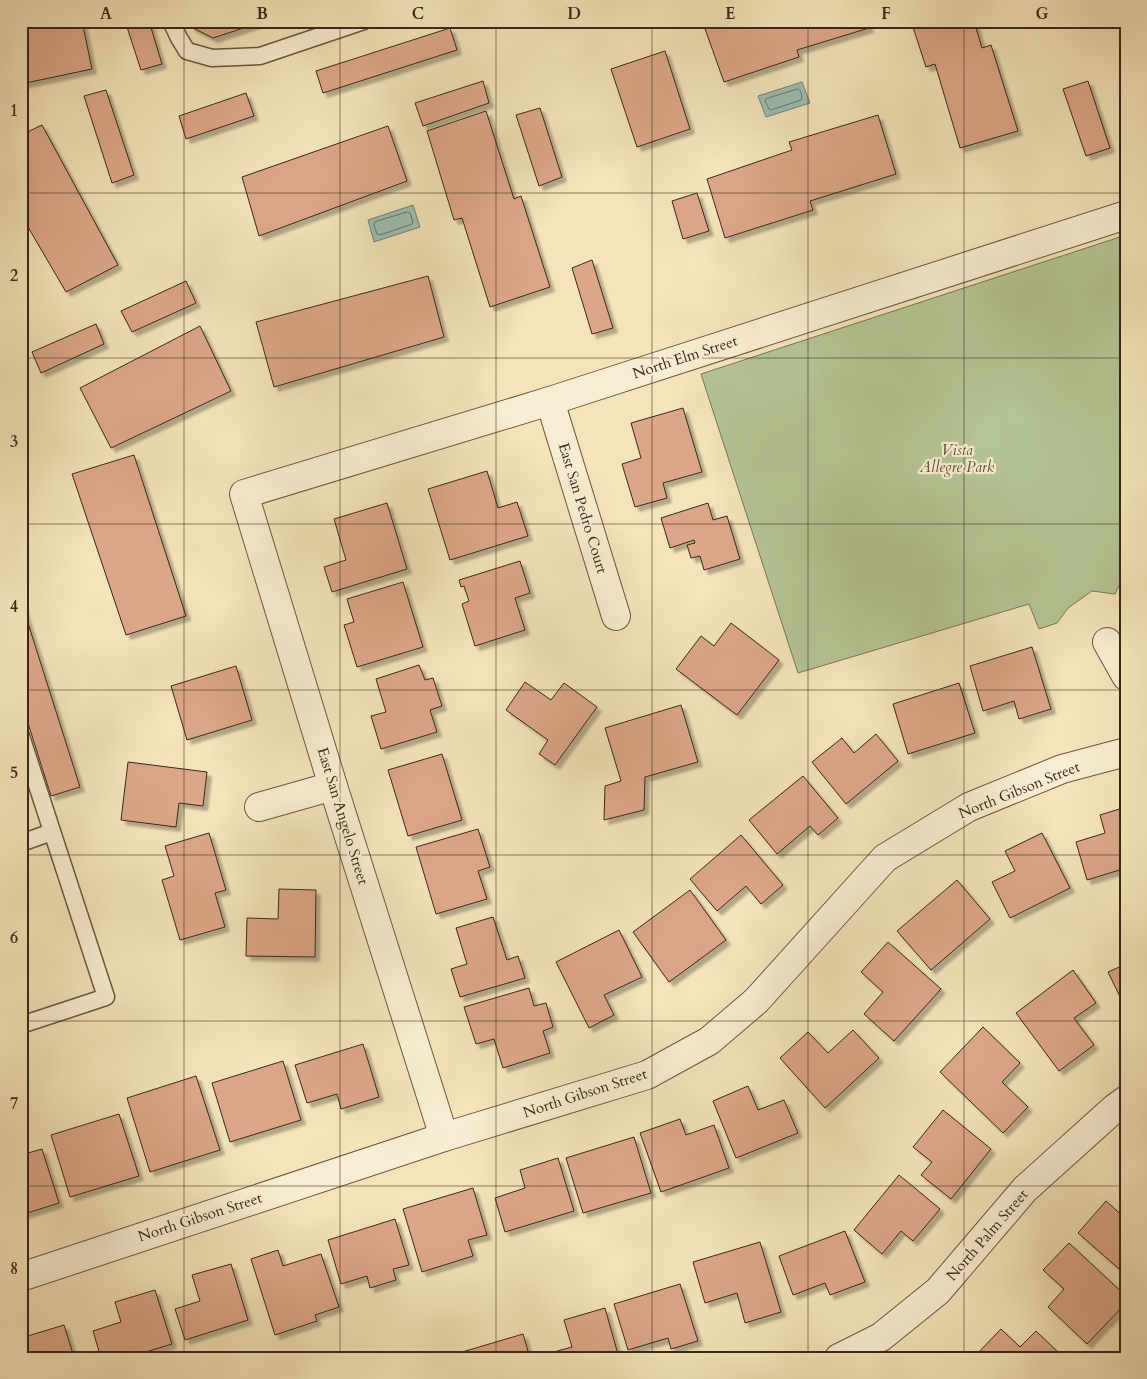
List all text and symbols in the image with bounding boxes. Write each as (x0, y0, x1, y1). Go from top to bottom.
text: A (100, 3, 112, 25)
text: B (256, 3, 268, 25)
text: C (412, 3, 424, 25)
text: D (567, 3, 581, 25)
text: E (725, 3, 735, 25)
text: F (881, 3, 891, 25)
text: G (1035, 3, 1049, 25)
text: 1 (10, 100, 18, 122)
text: 2 (10, 265, 18, 287)
street label: North Elm Street (630, 331, 740, 383)
text: 3 (10, 431, 18, 453)
street label: East San Pedro Court (554, 440, 612, 576)
park label: Vista Allegre Park (919, 440, 995, 477)
text: 4 (10, 596, 18, 618)
street label: East San Angelo Street (313, 745, 373, 887)
street label: North Gibson Street (955, 756, 1083, 823)
text: 5 (10, 762, 18, 784)
text: 6 (10, 927, 18, 949)
street label: North Gibson Street (520, 1063, 650, 1122)
text: 7 (10, 1093, 18, 1115)
street label: North Palm Street (942, 1185, 1033, 1285)
street label: North Gibson Street (135, 1187, 265, 1246)
text: 8 (10, 1258, 18, 1280)

